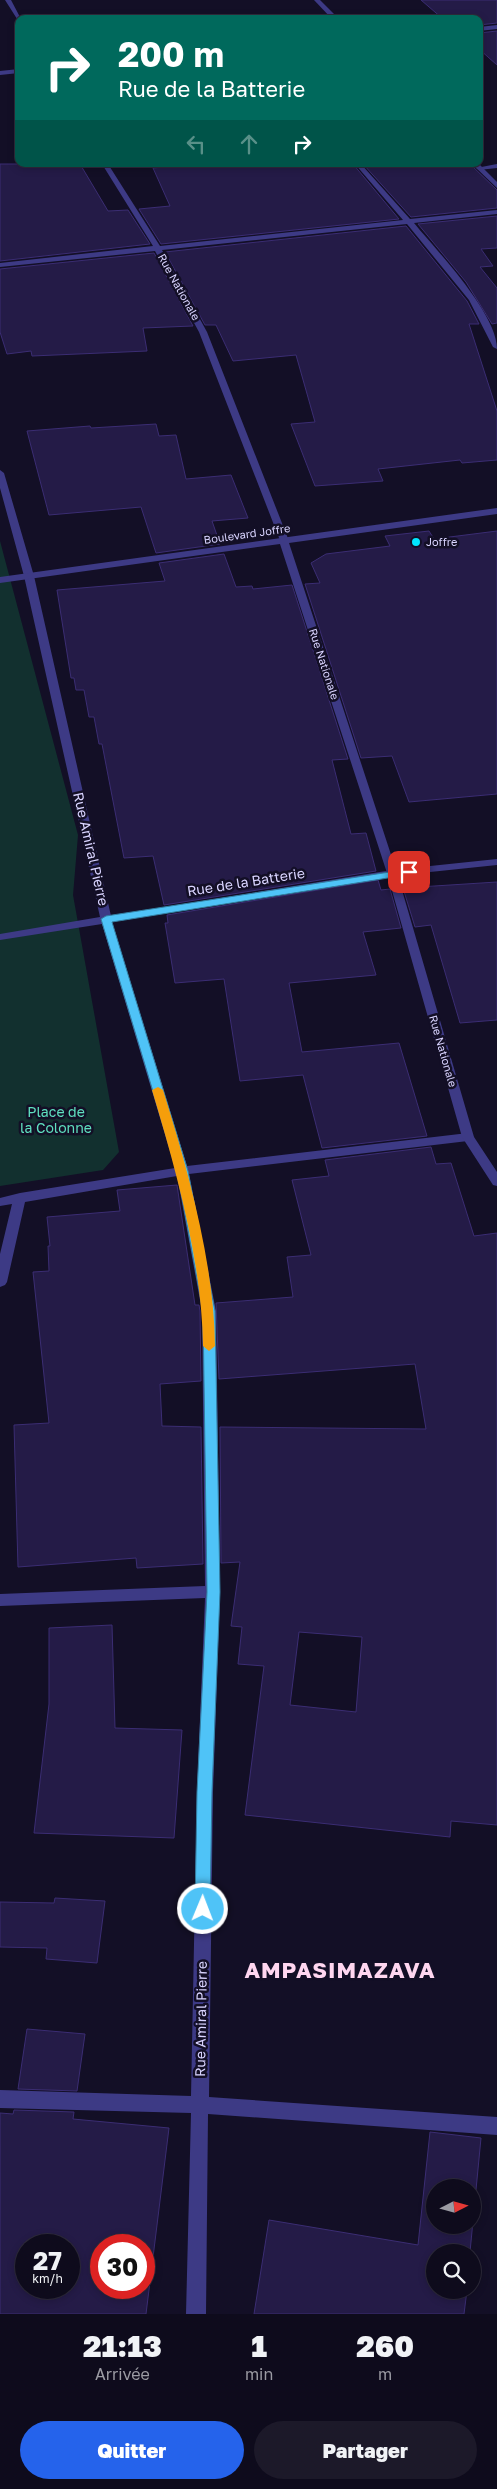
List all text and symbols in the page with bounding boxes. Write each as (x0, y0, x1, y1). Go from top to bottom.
text: 200 m (118, 33, 224, 75)
icon: right (35, 35, 100, 100)
text: Rue de la Batterie (118, 75, 305, 102)
icon: left (182, 130, 210, 158)
icon: ahead (235, 130, 263, 158)
icon: right (288, 130, 316, 158)
street label: Rue Nationale (156, 251, 203, 322)
street label: Boulevard Joffre (203, 521, 291, 546)
place label: Joffre (426, 535, 457, 548)
marker: Joffre (410, 536, 422, 548)
street label: Rue Nationale (307, 627, 342, 701)
street label: Rue Amiral Pierre (70, 790, 113, 907)
pin (388, 851, 430, 893)
icon: arrive (395, 858, 423, 886)
street label: Rue de la Batterie (186, 864, 306, 899)
street label: Rue Nationale (427, 1013, 460, 1088)
park label: Place de la Colonne (20, 1103, 92, 1136)
position arrow (176, 1882, 228, 1934)
district label: AMPASIMAZAVA (244, 1956, 436, 1983)
street label: Rue Amiral Pierre (191, 1961, 210, 2077)
north arrow (426, 2179, 481, 2234)
map controls (426, 2179, 481, 2299)
speed limit sign: 30 (90, 2234, 155, 2299)
button: search (426, 2244, 481, 2299)
text: 27 (33, 2245, 62, 2276)
text: km/h (32, 2271, 63, 2286)
text: 21:13 (83, 2328, 162, 2364)
text: 1 (251, 2328, 267, 2364)
text: 260 (356, 2328, 414, 2364)
text: Arrivée (95, 2364, 150, 2384)
text: min (245, 2364, 273, 2384)
text: m (378, 2364, 392, 2384)
button: Quitter (20, 2421, 244, 2479)
button: Partager (254, 2421, 477, 2479)

